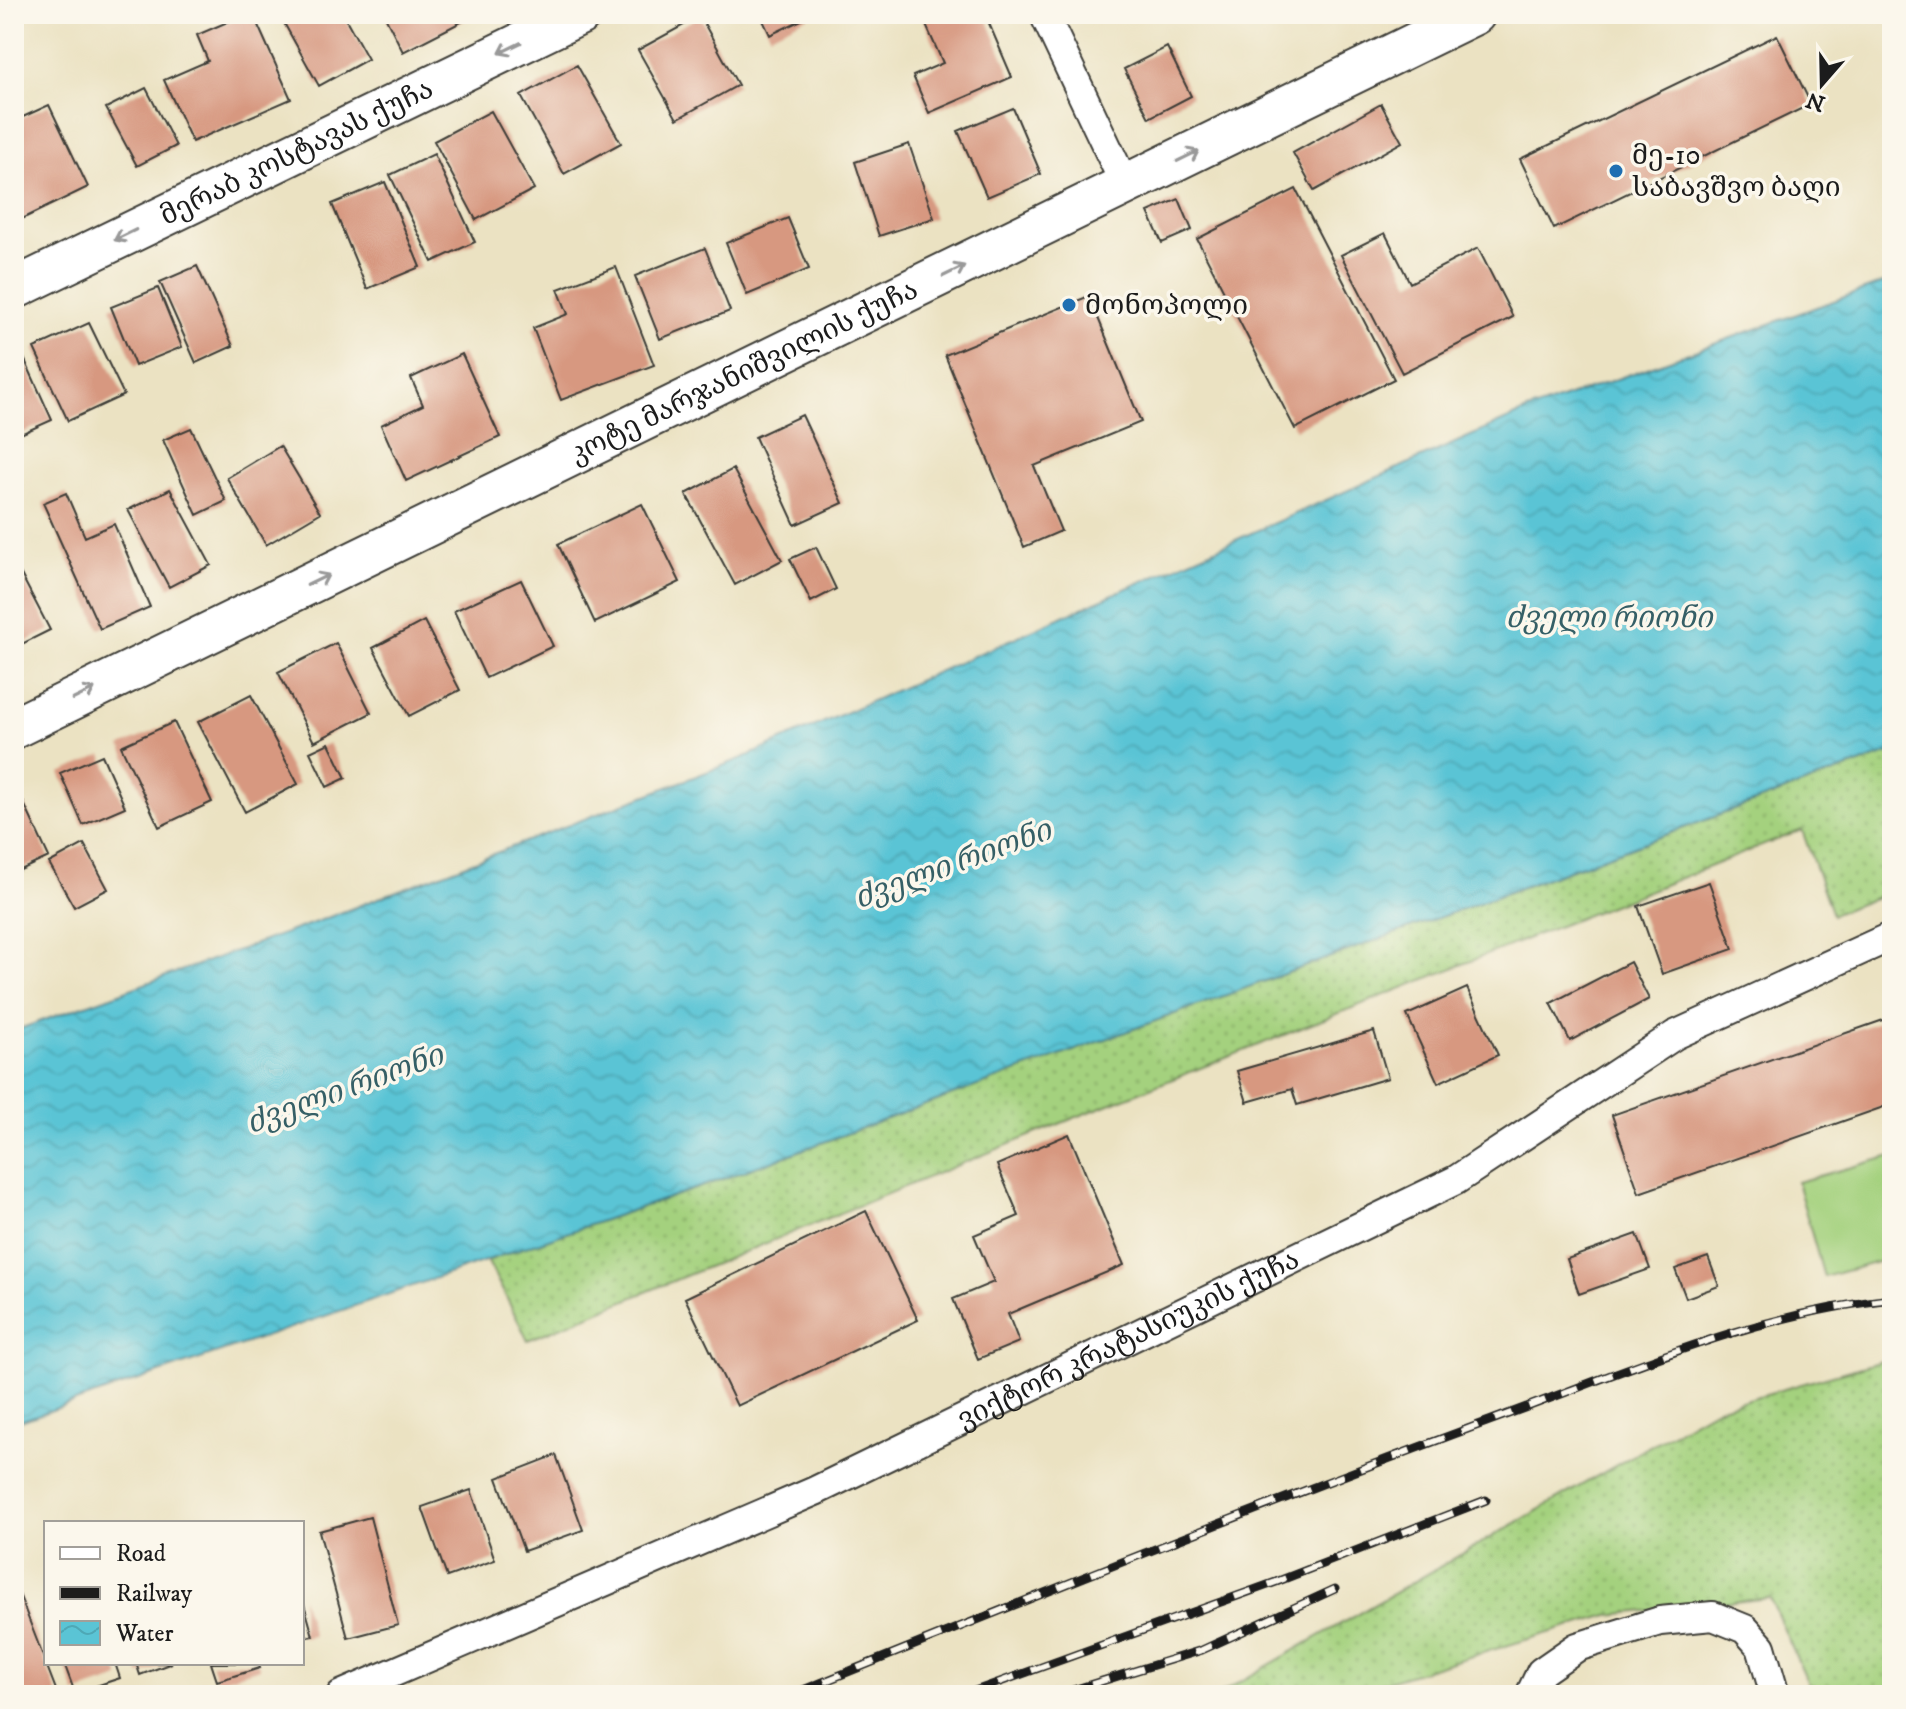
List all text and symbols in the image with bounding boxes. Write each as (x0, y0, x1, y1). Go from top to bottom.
one-way arrow (499, 41, 523, 56)
north arrow (1782, 44, 1862, 124)
street label: მერაბ კოსტავას ქუჩა (154, 71, 439, 233)
text: N (1803, 86, 1829, 117)
place label: მე-10 საბავშვო ბაღი (1632, 138, 1841, 205)
one-way arrow (1176, 148, 1199, 163)
marker: მე-10 საბავშვო ბაღი (1607, 162, 1625, 180)
one-way arrow (114, 228, 138, 243)
one-way arrow (942, 262, 966, 278)
street label: კოტე მარჯანიშვილის ქუჩა (564, 272, 923, 471)
place label: მონოპოლი (1085, 288, 1248, 323)
marker: მონოპოლი (1060, 296, 1078, 314)
one-way arrow (305, 572, 329, 588)
water label: ძველი რიონი (1505, 600, 1715, 637)
one-way arrow (72, 686, 96, 701)
water label: ძველი რიონი (849, 812, 1058, 918)
water label: ძველი რიონი (241, 1037, 450, 1143)
street label: ვიქტორ კრატასიუკის ქუჩა (951, 1241, 1305, 1437)
legend (44, 1521, 304, 1665)
text: Road (116, 1539, 166, 1569)
text: Railway (116, 1579, 193, 1609)
text: Water (115, 1619, 173, 1649)

